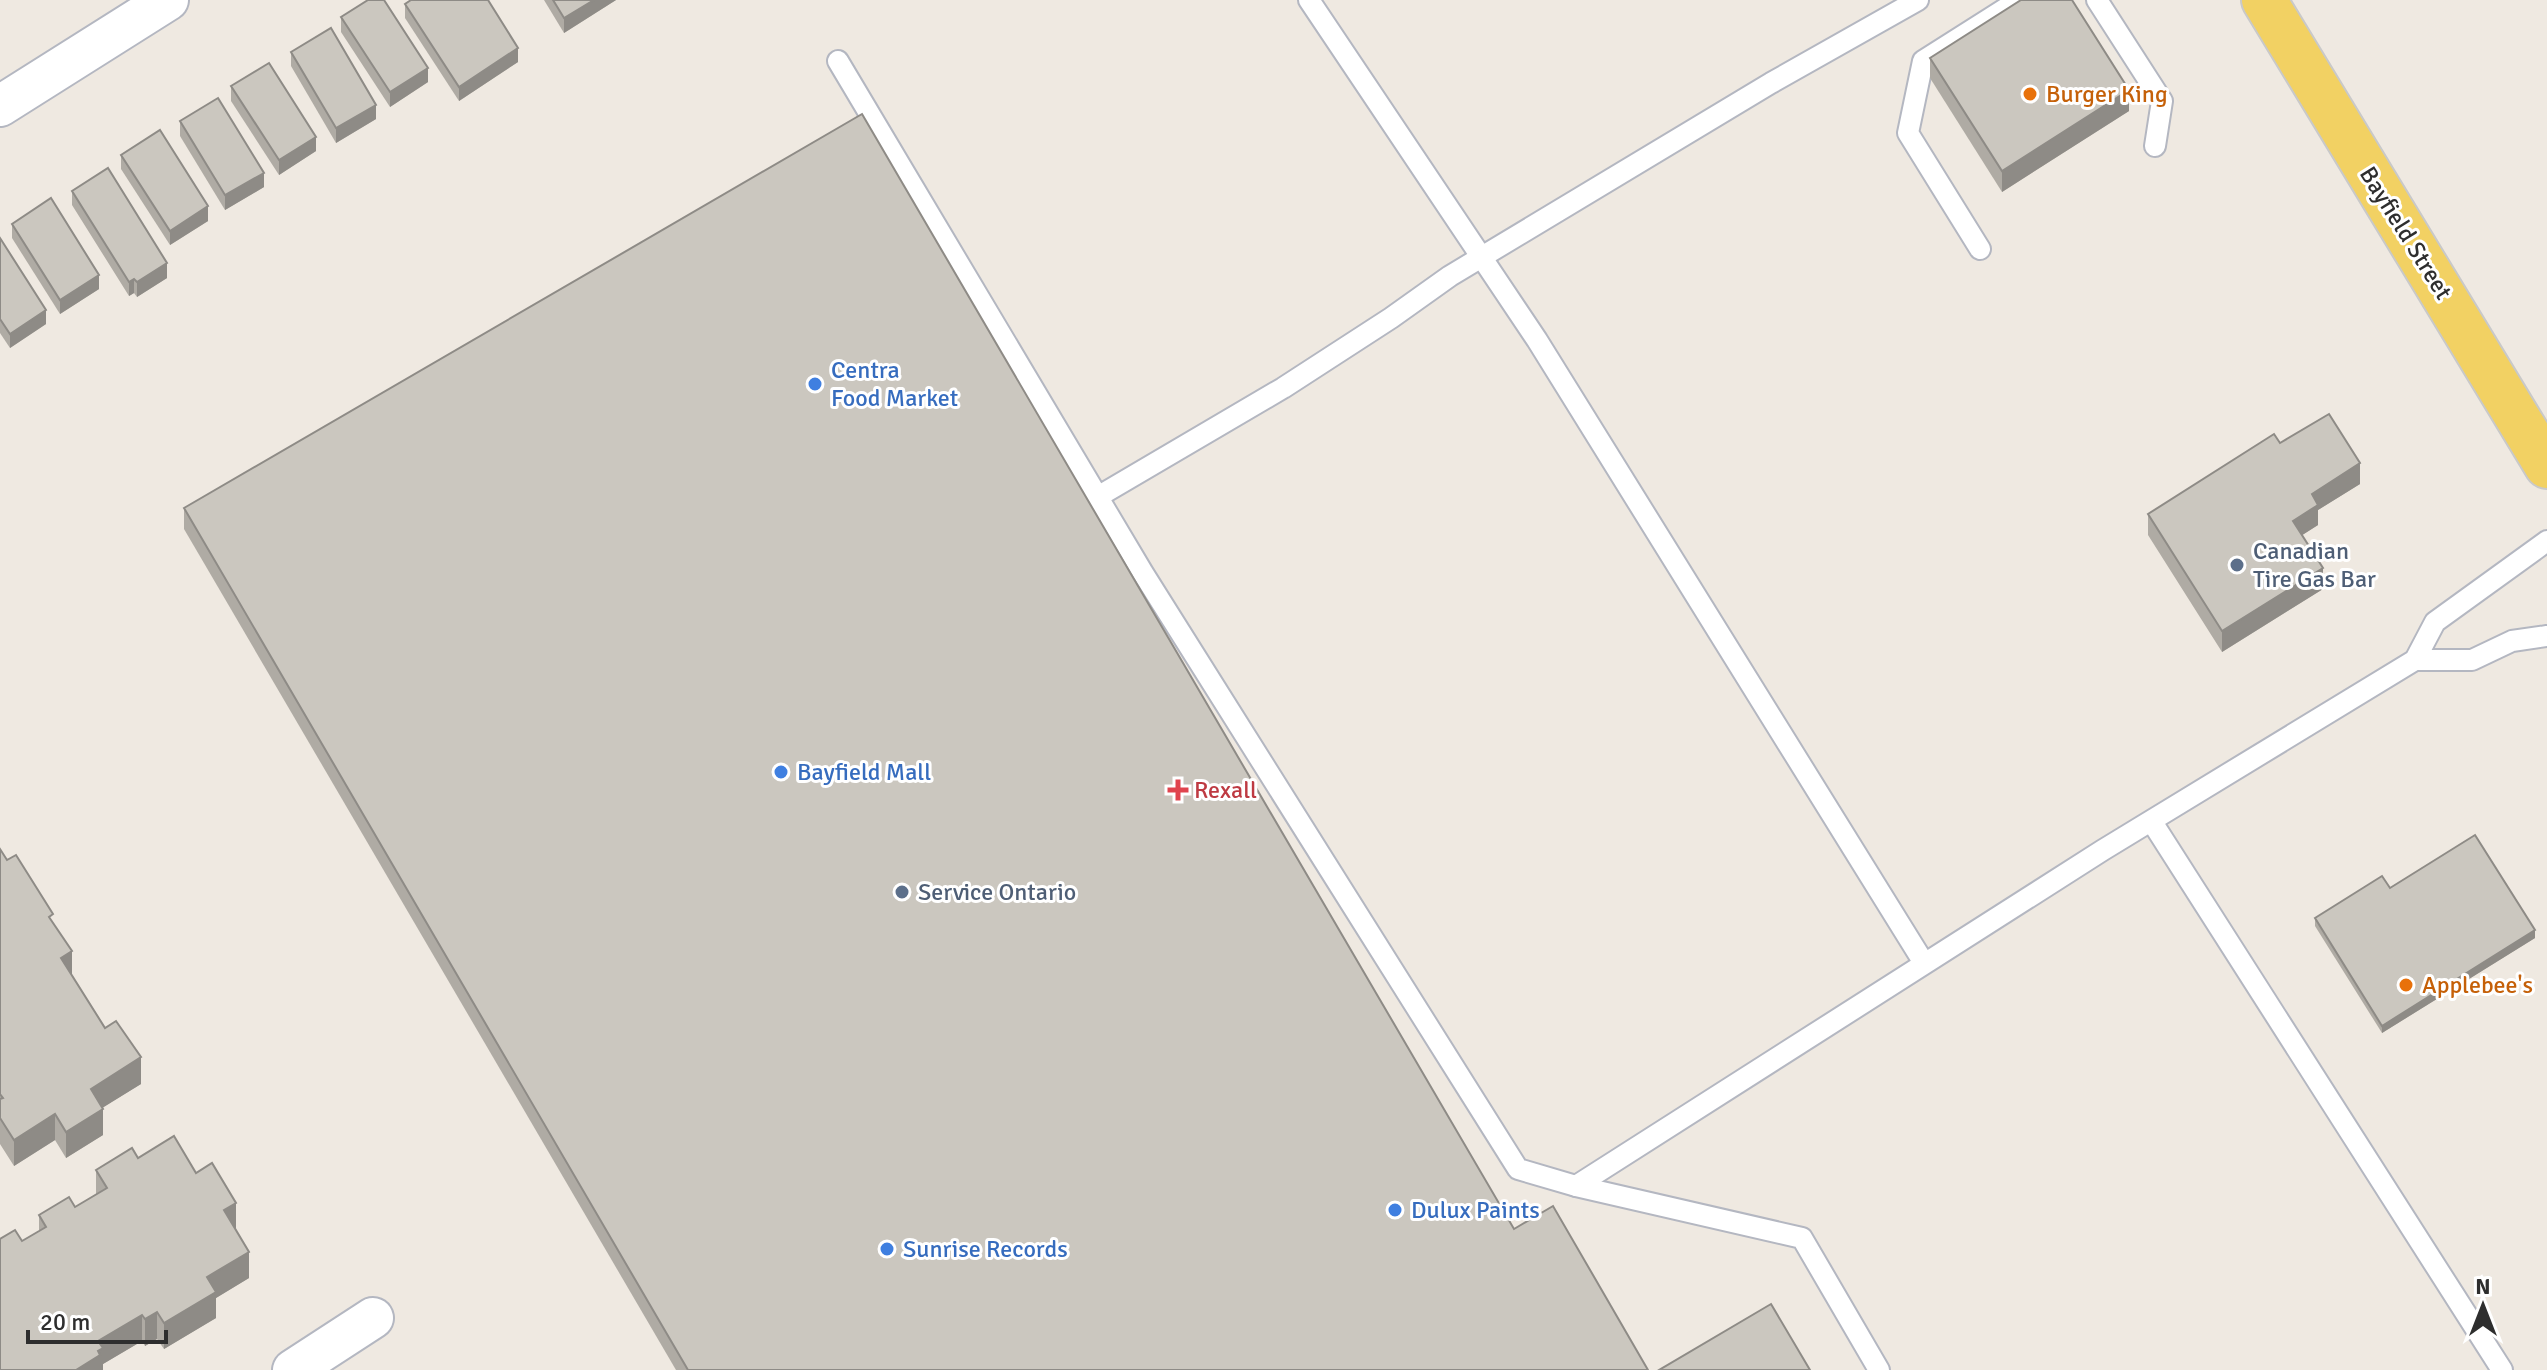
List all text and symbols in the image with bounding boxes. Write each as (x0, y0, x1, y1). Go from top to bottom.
place label: Burger King (2046, 79, 2168, 109)
marker: Burger King (2021, 85, 2039, 103)
street label: Bayfield Street (2353, 161, 2459, 305)
place label: Centra Food Market (831, 355, 958, 413)
marker: Centra Food Market (806, 375, 824, 393)
place label: Canadian Tire Gas Bar (2253, 536, 2376, 594)
marker: Canadian Tire Gas Bar (2228, 556, 2246, 574)
place label: Bayfield Mall (797, 757, 931, 787)
marker: Bayfield Mall (772, 763, 790, 781)
place label: Rexall (1194, 775, 1257, 805)
marker: Rexall (1169, 781, 1187, 799)
place label: Service Ontario (918, 877, 1076, 907)
marker: Service Ontario (893, 883, 911, 901)
place label: Applebee's (2422, 970, 2533, 1000)
marker: Applebee's (2397, 976, 2415, 994)
place label: Dulux Paints (1411, 1195, 1540, 1225)
marker: Dulux Paints (1386, 1201, 1404, 1219)
place label: Sunrise Records (903, 1234, 1068, 1264)
marker: Sunrise Records (878, 1240, 896, 1258)
north arrow (2443, 1266, 2523, 1346)
text: N (2475, 1273, 2491, 1300)
scale bar (28, 1294, 166, 1344)
text: 20 m (40, 1307, 90, 1337)

